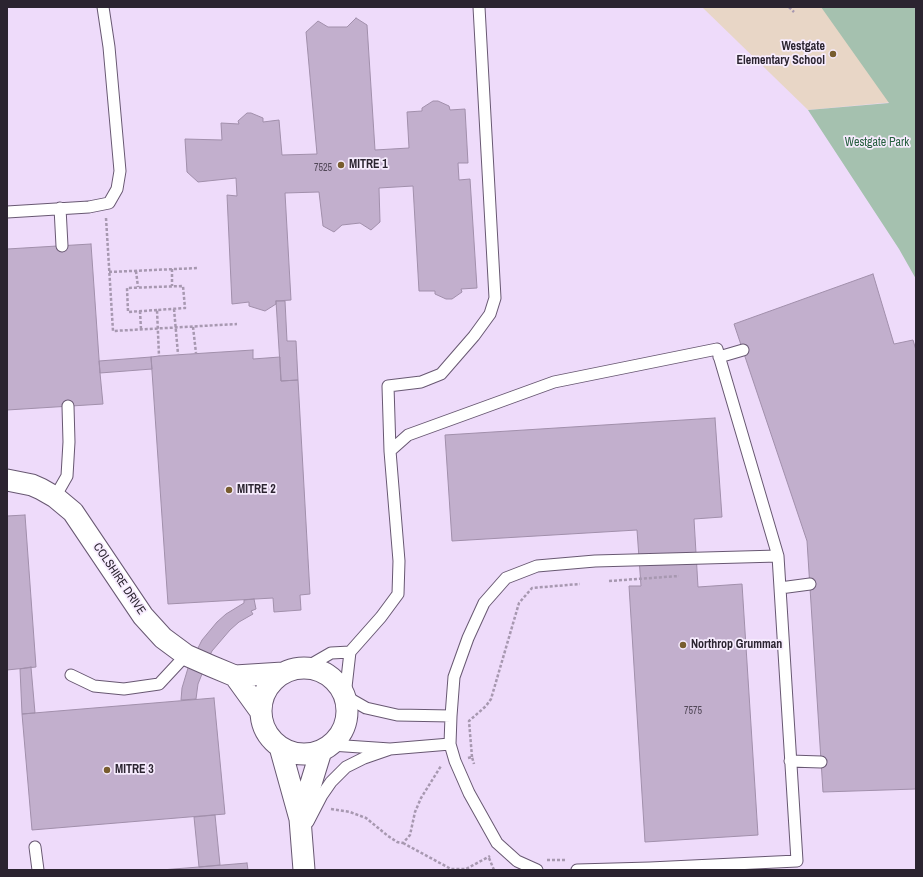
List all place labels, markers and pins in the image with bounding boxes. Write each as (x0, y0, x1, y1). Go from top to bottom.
place label: Westgate Elementary School (736, 40, 825, 68)
marker: Westgate Elementary School (828, 49, 838, 59)
place label: MITRE 1 (349, 158, 388, 172)
marker: MITRE 1 (336, 160, 346, 170)
place label: MITRE 2 (237, 483, 276, 497)
marker: MITRE 2 (224, 485, 234, 495)
place label: Northrop Grumman (691, 638, 782, 652)
marker: Northrop Grumman (678, 640, 688, 650)
place label: MITRE 3 (115, 763, 154, 777)
marker: MITRE 3 (102, 765, 112, 775)

